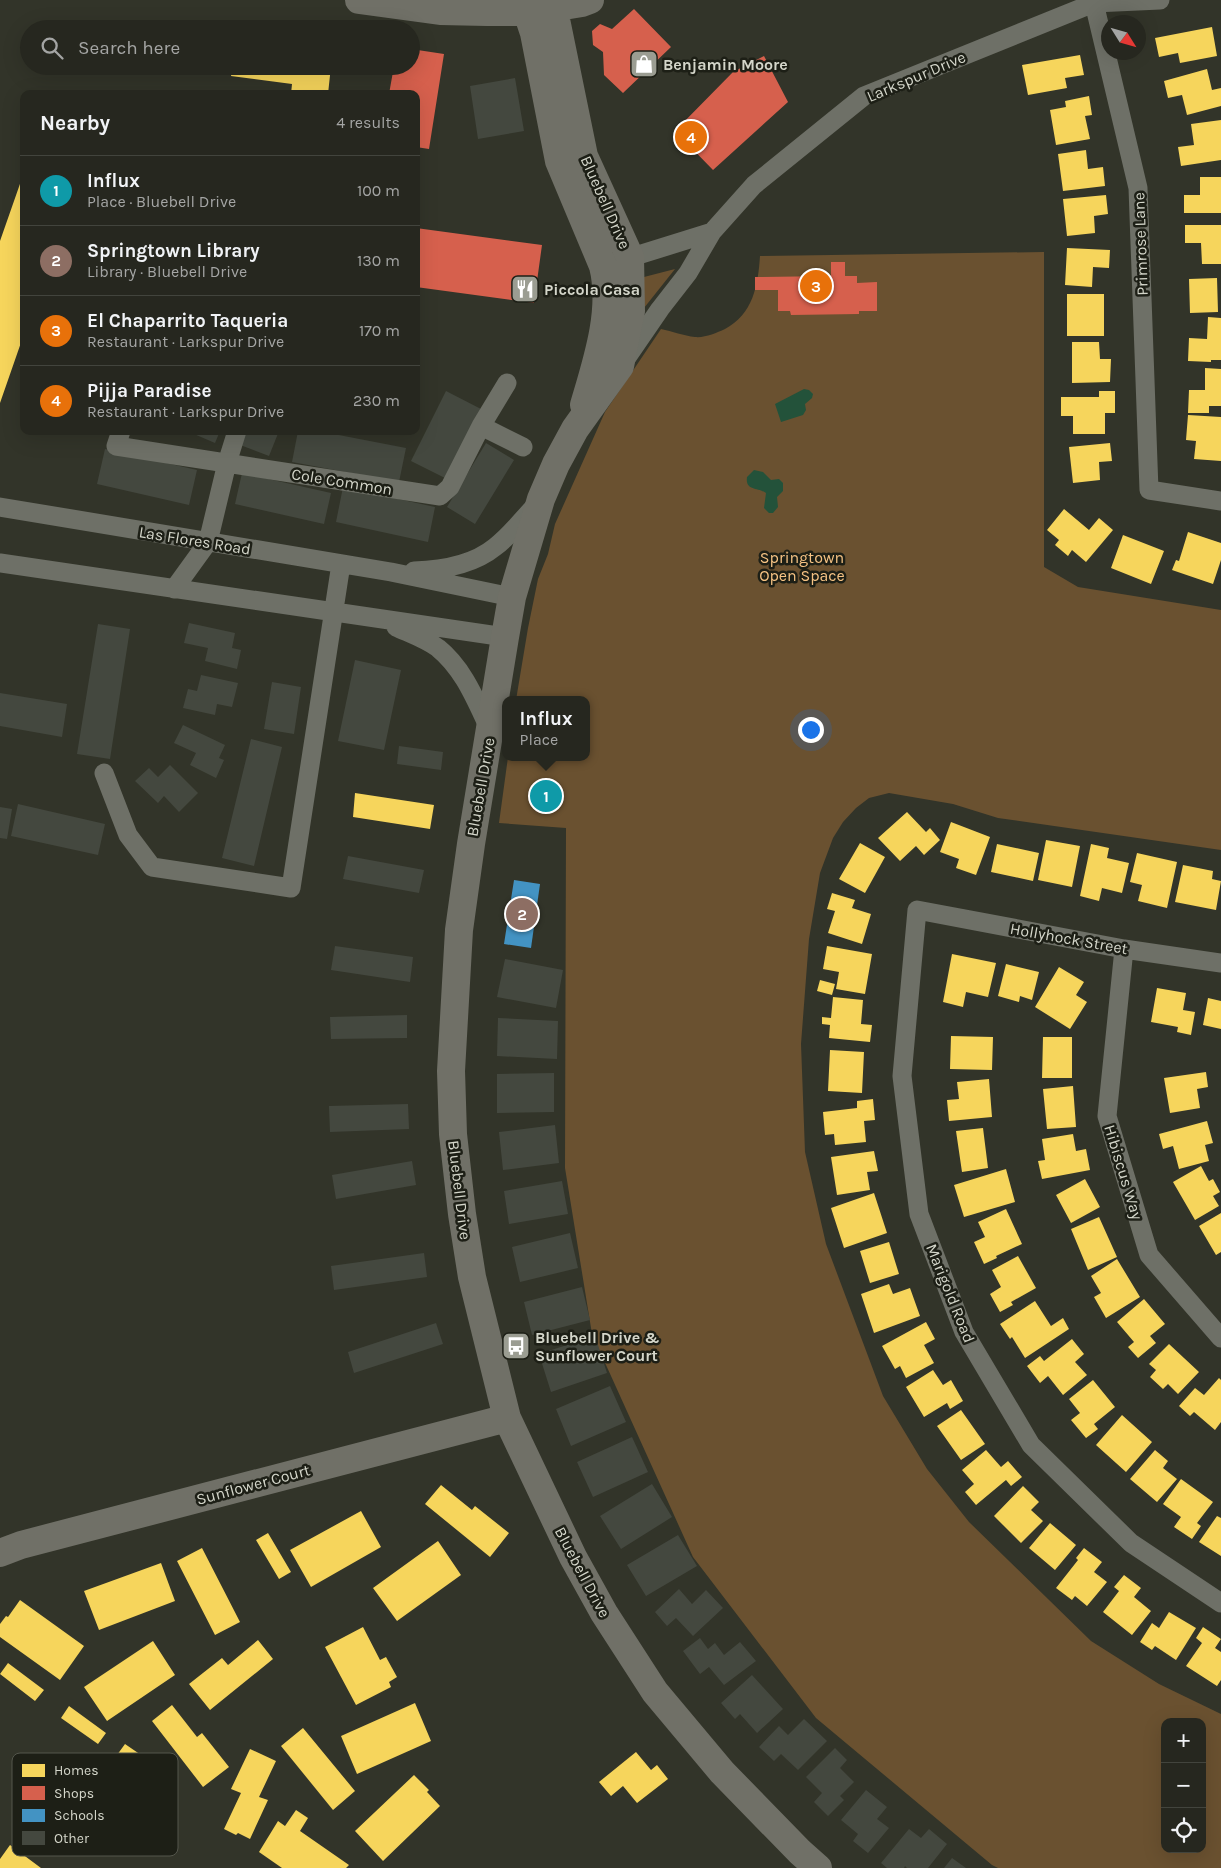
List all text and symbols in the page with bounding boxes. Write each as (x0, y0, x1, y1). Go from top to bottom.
north arrow (1101, 15, 1146, 60)
search box (20, 20, 420, 75)
icon: search (38, 34, 66, 62)
text: Search here (78, 37, 180, 59)
street label: Larkspur Drive (864, 47, 968, 106)
shop icon: Benjamin Moore (629, 49, 659, 79)
place label: Benjamin Moore (663, 55, 788, 74)
text: Nearby (40, 111, 110, 135)
text: 4 results (336, 113, 400, 132)
pin: 4 (675, 118, 707, 156)
street label: Bluebell Drive (576, 153, 635, 252)
text: Influx (87, 170, 140, 192)
text: 1 (53, 181, 59, 200)
text: 100 m (357, 181, 400, 200)
text: Place · Bluebell Drive (87, 192, 236, 211)
street label: Primrose Lane (1129, 192, 1152, 296)
text: Springtown Library (87, 240, 259, 262)
text: 2 (51, 251, 61, 270)
text: 130 m (357, 251, 400, 270)
text: Library · Bluebell Drive (87, 262, 247, 281)
pin: 3 (800, 267, 832, 305)
restaurant icon: Piccola Casa (510, 274, 540, 304)
place label: Piccola Casa (544, 280, 640, 299)
text: El Chaparrito Taqueria (87, 310, 288, 332)
text: 3 (51, 321, 61, 340)
text: 170 m (359, 321, 400, 340)
text: Restaurant · Larkspur Drive (87, 332, 284, 351)
text: Pijja Paradise (87, 380, 212, 402)
text: 4 (51, 391, 61, 410)
text: 230 m (353, 391, 400, 410)
text: Restaurant · Larkspur Drive (87, 402, 284, 421)
street label: Cole Common (290, 464, 394, 499)
street label: Las Flores Road (138, 522, 252, 559)
park label: Springtown Open Space (759, 548, 845, 585)
popup (502, 696, 590, 761)
text: Influx (520, 708, 572, 730)
your location (798, 717, 824, 743)
text: Place (520, 730, 558, 749)
street label: Bluebell Drive (462, 736, 499, 838)
pin: 1 (530, 777, 562, 815)
pin: 2 (506, 895, 538, 933)
street label: Hollyhock Street (1009, 919, 1129, 958)
street label: Hibiscus Way (1100, 1122, 1147, 1222)
street label: Bluebell Drive (444, 1139, 475, 1241)
street label: Marigold Road (922, 1241, 979, 1346)
place label: Bluebell Drive & Sunflower Court (535, 1328, 660, 1365)
bus stop icon: Bluebell Drive & Sunflower Court (501, 1331, 531, 1361)
street label: Sunflower Court (194, 1460, 312, 1509)
street label: Bluebell Drive (551, 1524, 614, 1621)
map controls (1161, 1718, 1206, 1853)
button: + (1161, 1718, 1206, 1763)
legend (12, 1753, 178, 1856)
text: Homes (54, 1762, 99, 1779)
button: − (1161, 1763, 1206, 1808)
text: Shops (54, 1785, 94, 1802)
text: Schools (54, 1807, 105, 1824)
button: locate (1161, 1808, 1206, 1853)
text: Other (54, 1830, 90, 1847)

